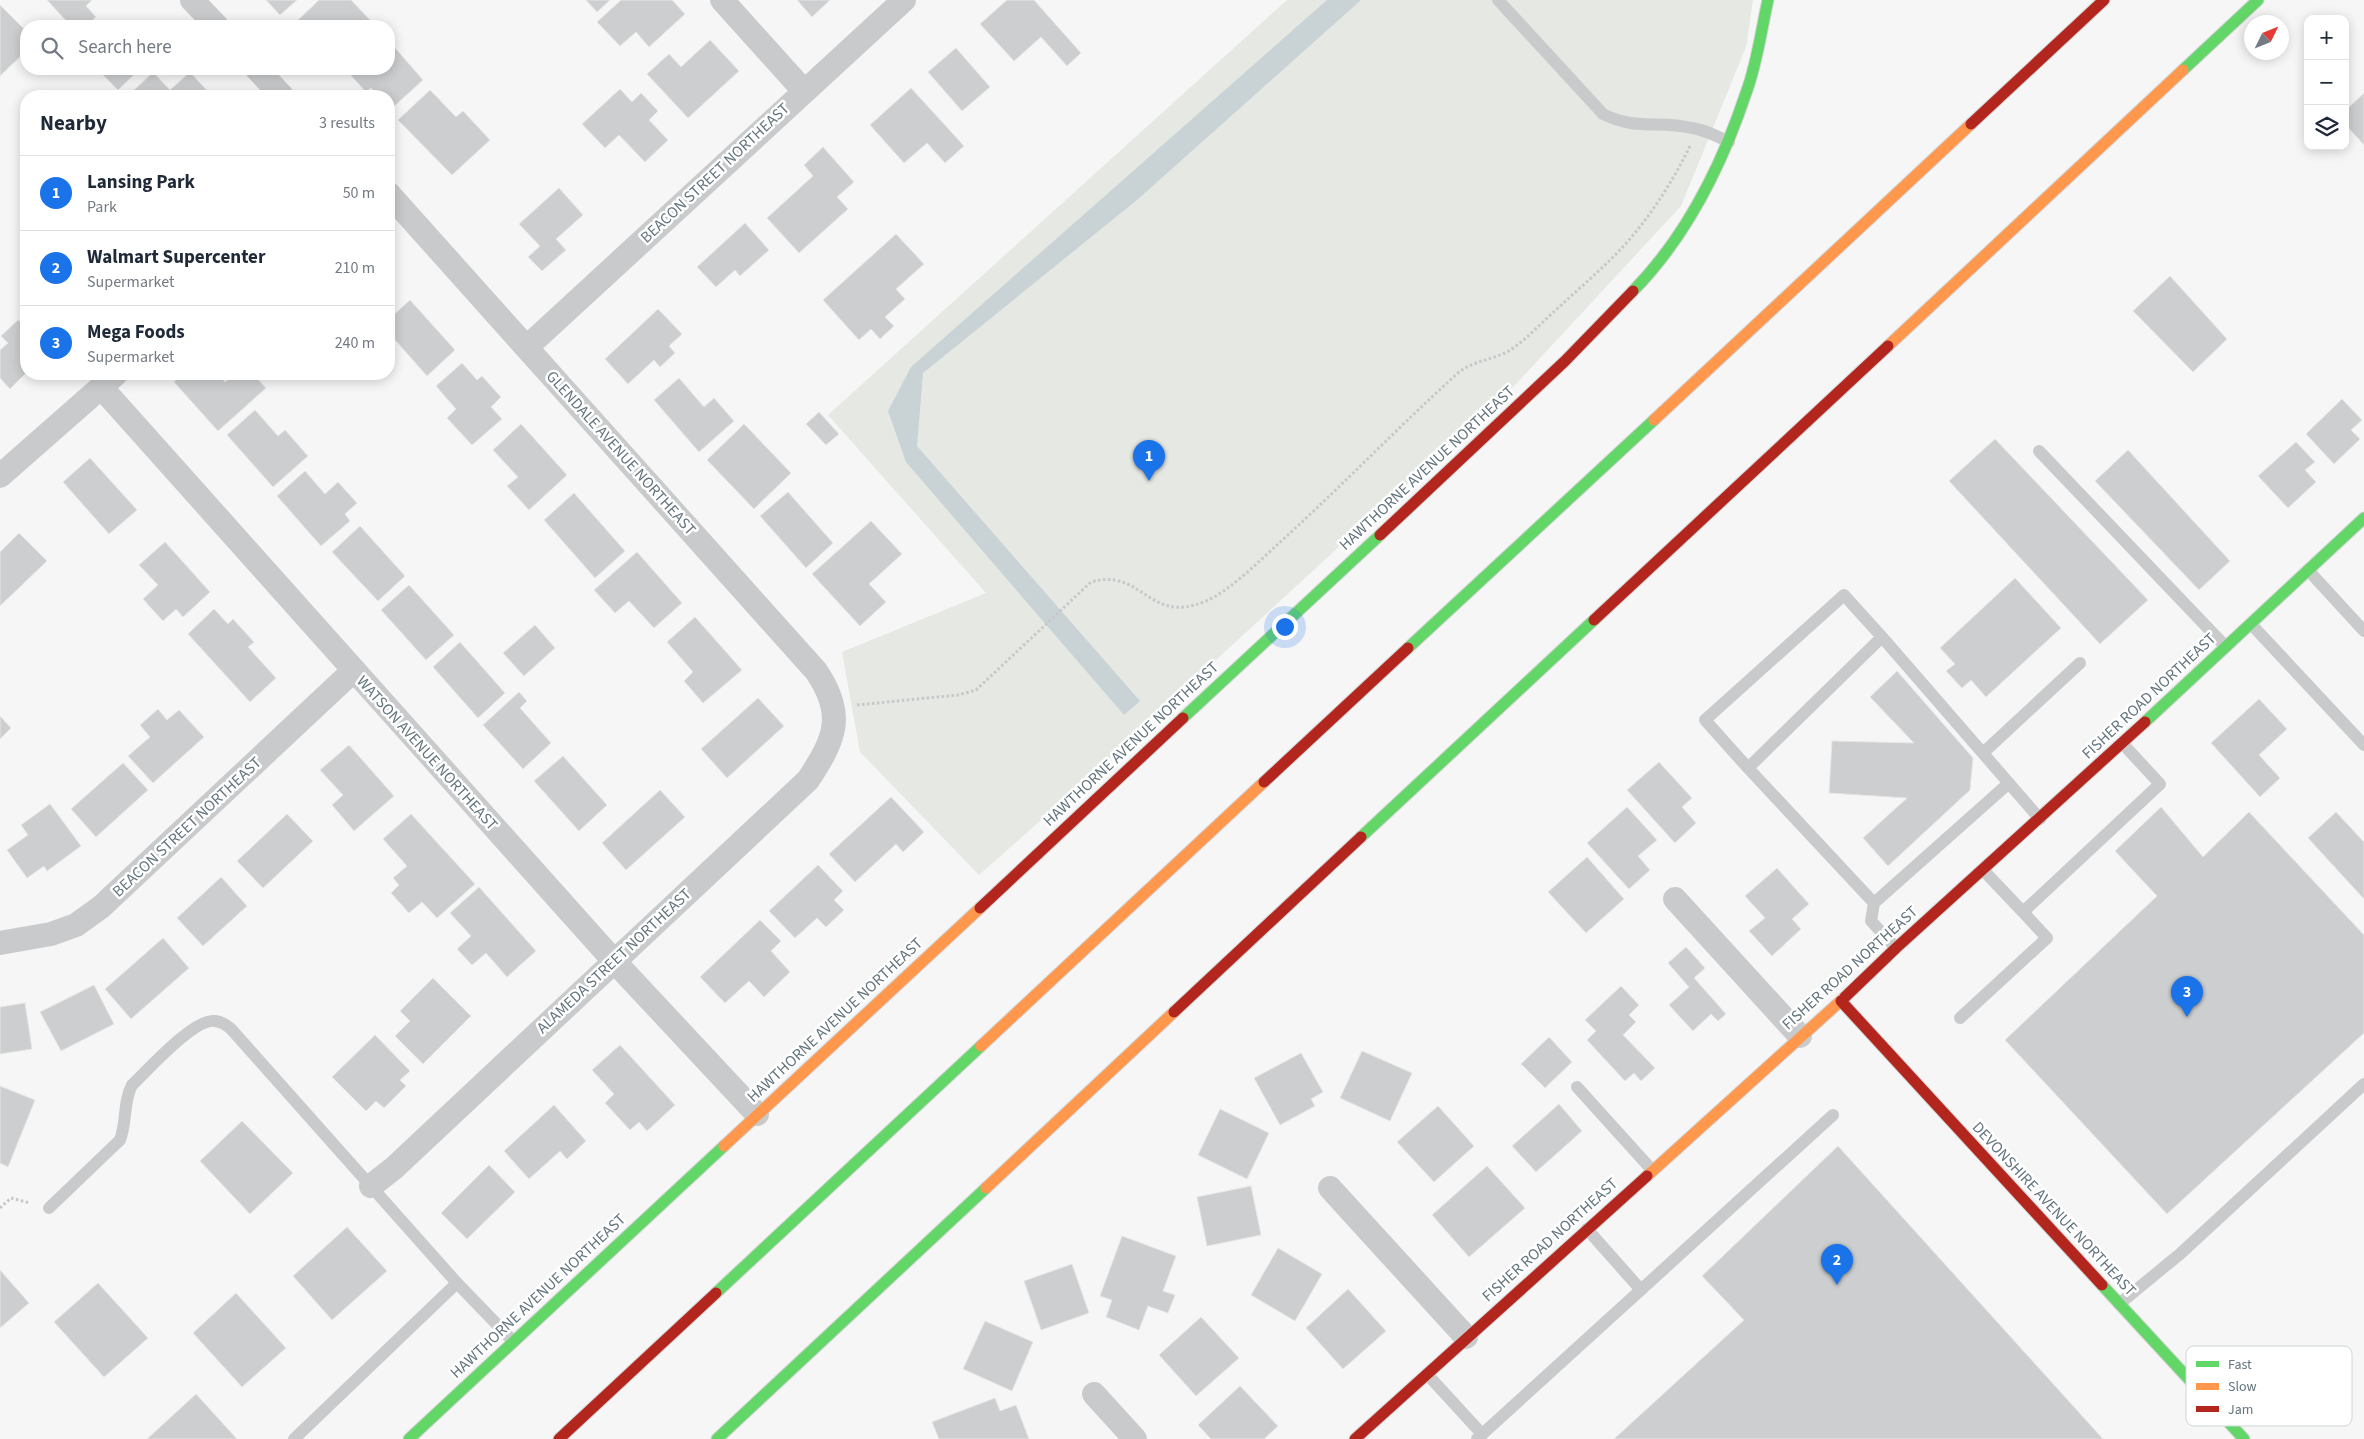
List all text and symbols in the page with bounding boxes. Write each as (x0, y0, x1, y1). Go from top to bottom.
north arrow (2244, 15, 2289, 60)
map controls (2304, 15, 2349, 150)
button: + (2304, 15, 2349, 60)
search box (20, 20, 395, 75)
icon: search (38, 34, 66, 62)
text: Search here (78, 34, 172, 61)
button: − (2304, 60, 2349, 105)
street label: BEACON STREET NORTHEAST (636, 98, 795, 248)
button: layers (2304, 105, 2349, 150)
text: Nearby (40, 108, 107, 138)
text: 3 results (319, 112, 375, 134)
text: Lansing Park (87, 169, 195, 196)
text: 1 (52, 182, 60, 204)
text: 50 m (343, 182, 375, 204)
text: Park (87, 196, 117, 218)
text: Walmart Supercenter (87, 244, 265, 271)
text: 2 (52, 257, 60, 279)
text: 210 m (335, 257, 375, 279)
text: Supermarket (87, 271, 174, 293)
text: Mega Foods (87, 319, 185, 346)
text: 3 (52, 332, 60, 354)
text: 240 m (335, 332, 375, 354)
text: Supermarket (87, 346, 174, 368)
street label: GLENDALE AVENUE NORTHEAST (541, 366, 701, 540)
street label: HAWTHORNE AVENUE NORTHEAST (1334, 380, 1520, 555)
pin: 1 (1133, 440, 1165, 481)
your location (1272, 614, 1298, 640)
street label: FISHER ROAD NORTHEAST (2077, 628, 2221, 764)
street label: HAWTHORNE AVENUE NORTHEAST (1038, 656, 1224, 831)
street label: WATSON AVENUE NORTHEAST (351, 671, 503, 835)
street label: BEACON STREET NORTHEAST (108, 752, 267, 902)
street label: ALAMEDA STREET NORTHEAST (532, 883, 696, 1039)
street label: FISHER ROAD NORTHEAST (1777, 901, 1923, 1035)
street label: HAWTHORNE AVENUE NORTHEAST (742, 932, 928, 1107)
pin: 3 (2171, 976, 2203, 1017)
street label: DEVONSHIRE AVENUE NORTHEAST (1967, 1117, 2141, 1301)
street label: FISHER ROAD NORTHEAST (1477, 1173, 1623, 1307)
street label: HAWTHORNE AVENUE NORTHEAST (445, 1208, 631, 1383)
pin: 2 (1821, 1244, 1853, 1285)
legend (2186, 1346, 2352, 1426)
text: Fast (2228, 1355, 2252, 1375)
text: Slow (2228, 1377, 2257, 1397)
text: Jam (2228, 1400, 2253, 1420)

